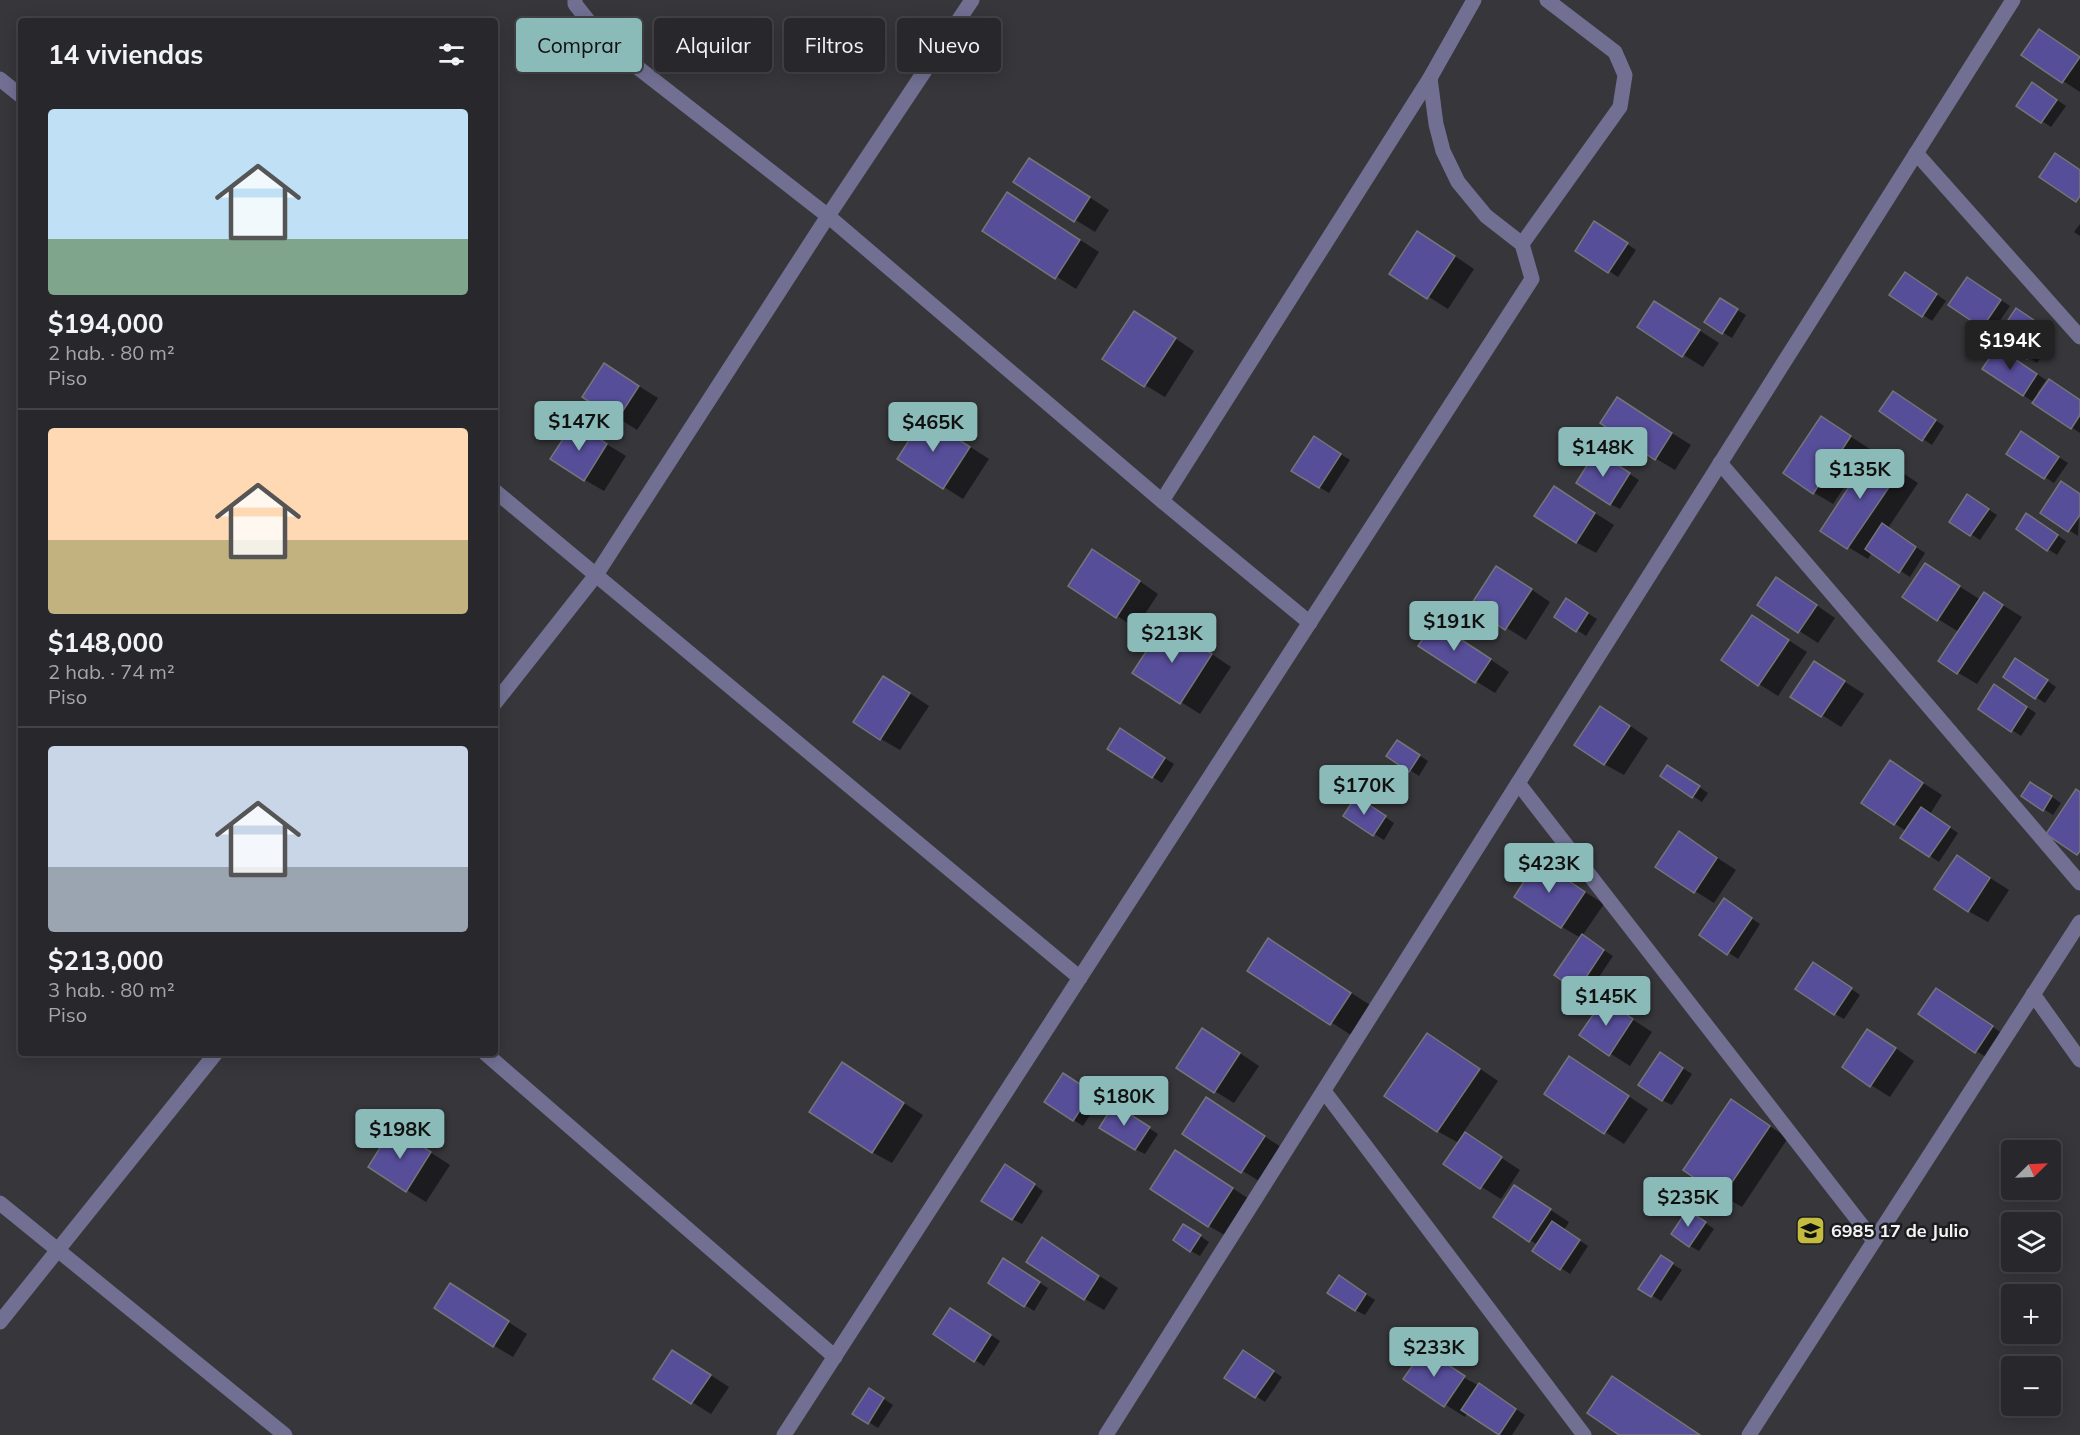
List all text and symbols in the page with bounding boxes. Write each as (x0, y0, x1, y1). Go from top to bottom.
chip: Comprar (516, 18, 642, 72)
chip: Alquilar (654, 18, 772, 72)
chip: Filtros (784, 18, 885, 72)
chip: Nuevo (897, 18, 1001, 72)
text: 14 viviendas (48, 38, 203, 71)
icon: filters (435, 38, 468, 71)
icon: home (204, 148, 312, 256)
text: $194,000 (48, 307, 164, 340)
pin: $194K (1968, 320, 2052, 371)
text: $194K (1979, 327, 2041, 352)
text: 2 hab. · 80 m² (48, 340, 175, 365)
text: Piso (48, 365, 87, 390)
pin: $147K (537, 401, 621, 452)
pin: $465K (891, 402, 975, 453)
text: $147K (548, 408, 610, 433)
text: $465K (902, 409, 964, 434)
pin: $148K (1561, 427, 1645, 478)
text: $148K (1572, 434, 1634, 459)
pin: $135K (1818, 449, 1902, 500)
text: $135K (1829, 456, 1891, 481)
icon: home (204, 467, 312, 575)
pin: $191K (1412, 601, 1496, 652)
text: $191K (1423, 608, 1485, 633)
pin: $213K (1130, 613, 1214, 664)
text: $213K (1141, 620, 1203, 645)
text: $148,000 (48, 626, 164, 659)
text: 2 hab. · 74 m² (48, 659, 175, 684)
text: Piso (48, 684, 87, 709)
pin: $170K (1322, 765, 1406, 816)
text: $170K (1333, 772, 1395, 797)
icon: home (204, 785, 312, 893)
pin: $423K (1507, 843, 1591, 894)
text: $423K (1518, 850, 1580, 875)
text: $213,000 (48, 944, 164, 977)
pin: $145K (1564, 976, 1648, 1027)
text: 3 hab. · 80 m² (48, 977, 175, 1002)
text: $145K (1575, 983, 1637, 1008)
text: Piso (48, 1002, 87, 1027)
pin: $180K (1082, 1076, 1166, 1127)
text: $180K (1093, 1083, 1155, 1108)
pin: $198K (358, 1109, 442, 1160)
text: $198K (369, 1116, 431, 1141)
north arrow (2001, 1140, 2061, 1200)
map controls (2001, 1140, 2061, 1416)
pin: $235K (1646, 1177, 1730, 1228)
text: $235K (1657, 1184, 1719, 1209)
button: layers (2001, 1212, 2061, 1272)
school or university icon: 6985 17 de Julio (1794, 1215, 1826, 1247)
place label: 6985 17 de Julio (1831, 1219, 1969, 1242)
button: + (2001, 1284, 2061, 1344)
pin: $233K (1392, 1327, 1476, 1378)
text: $233K (1403, 1334, 1465, 1359)
button: − (2001, 1356, 2061, 1416)

